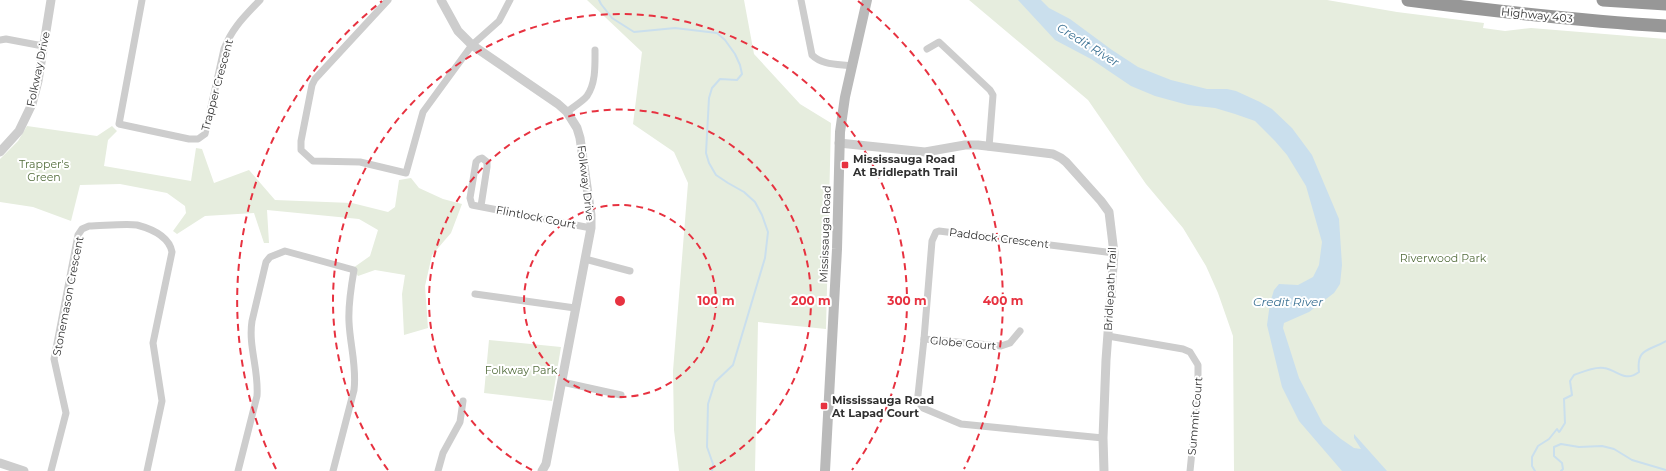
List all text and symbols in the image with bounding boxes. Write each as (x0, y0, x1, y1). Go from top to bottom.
street label: Highway 403 (1500, 4, 1574, 26)
water label: Credit River (1055, 20, 1122, 70)
street label: Folkway Drive (23, 30, 53, 108)
street label: Trapper Crescent (198, 37, 236, 132)
street label: Folkway Drive (574, 144, 598, 222)
place label: Mississauga Road At Bridlepath Trail (852, 152, 958, 179)
park label: Trapper's Green (19, 157, 70, 184)
marker: Mississauga Road At Bridlepath Trail (840, 160, 850, 170)
street label: Mississauga Road (816, 185, 834, 283)
street label: Flintlock Court (495, 202, 578, 232)
street label: Paddock Crescent (948, 225, 1050, 251)
street label: Stonemason Crescent (50, 235, 87, 357)
street label: Bridlepath Trail (1101, 247, 1119, 331)
park label: Riverwood Park (1400, 251, 1487, 265)
text: 100 m (698, 293, 734, 308)
text: 200 m (791, 293, 831, 308)
text: 300 m (886, 293, 927, 308)
text: 400 m (983, 293, 1023, 308)
centre of rings (613, 294, 627, 308)
water label: Credit River (1253, 294, 1323, 309)
street label: Globe Court (929, 333, 997, 353)
park label: Folkway Park (485, 363, 558, 377)
street label: Summit Court (1185, 376, 1205, 456)
place label: Mississauga Road At Lapad Court (831, 393, 934, 420)
marker: Mississauga Road At Lapad Court (819, 401, 829, 411)

